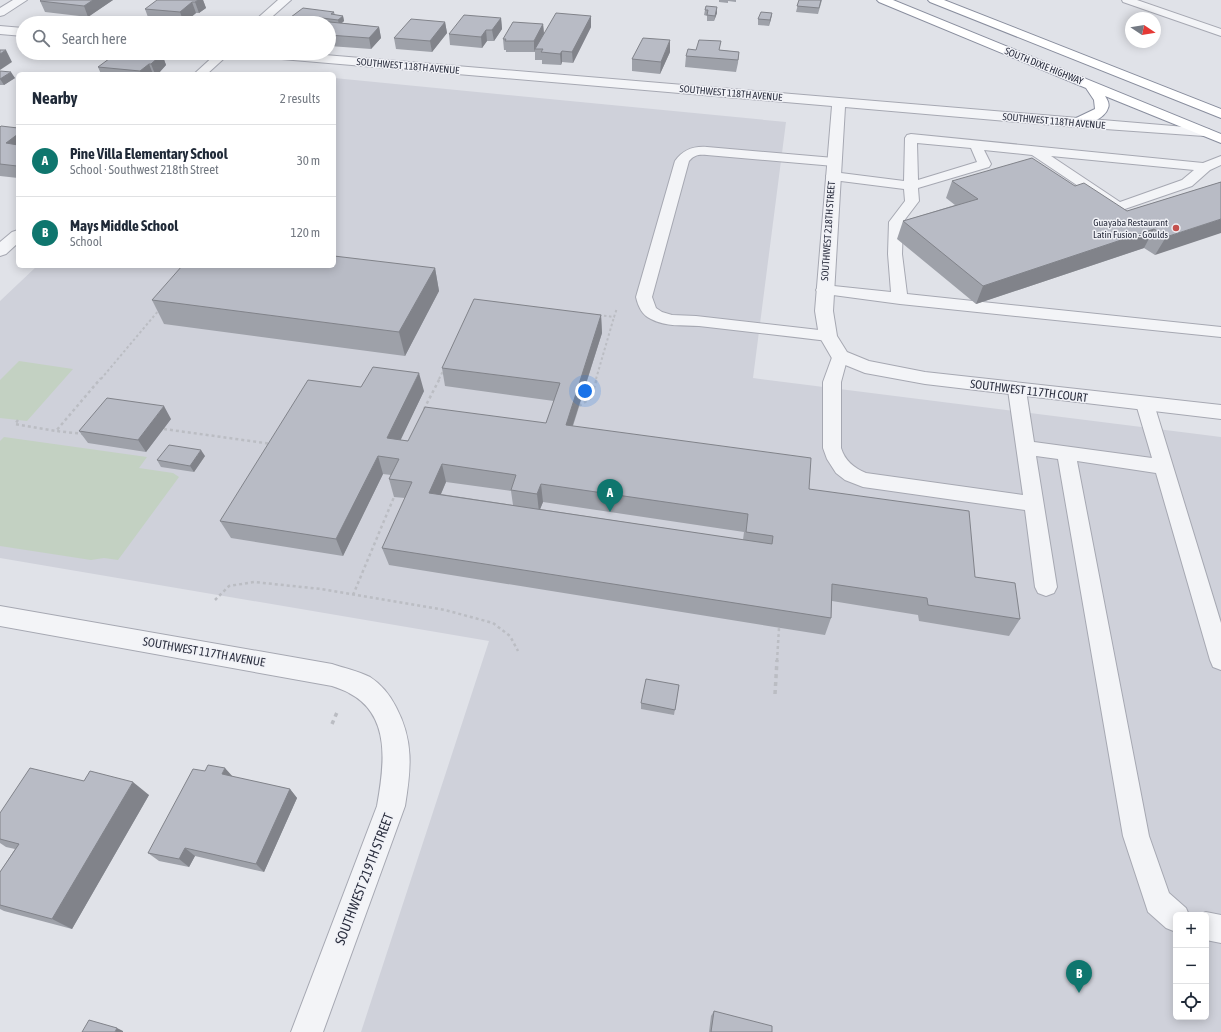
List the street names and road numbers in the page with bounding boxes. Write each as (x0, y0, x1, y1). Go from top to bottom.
street label: SOUTH DIXIE HIGHWAY (1003, 45, 1085, 87)
street label: SOUTHWEST 118TH AVENUE (356, 56, 461, 76)
street label: SOUTHWEST 118TH AVENUE (679, 83, 784, 103)
street label: SOUTHWEST 118TH AVENUE (1002, 111, 1107, 131)
street label: SOUTHWEST 218TH STREET (819, 180, 837, 281)
street label: SOUTHWEST 117TH COURT (969, 377, 1089, 405)
street label: SOUTHWEST 117TH AVENUE (142, 634, 266, 670)
street label: SOUTHWEST 219TH STREET (331, 811, 397, 947)

